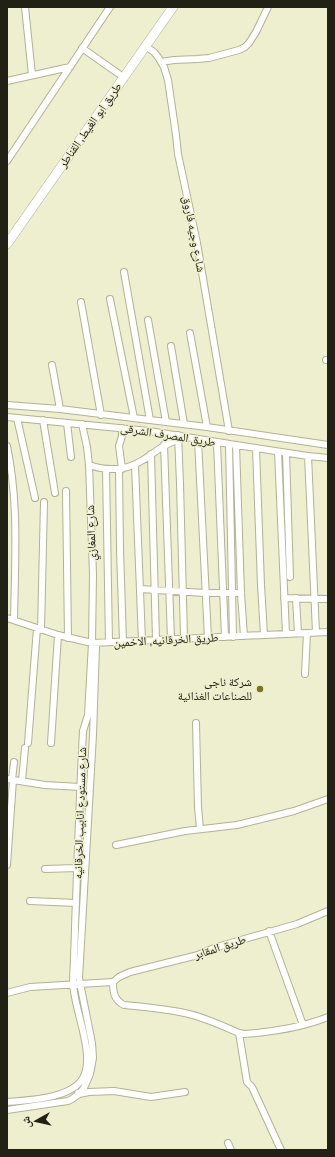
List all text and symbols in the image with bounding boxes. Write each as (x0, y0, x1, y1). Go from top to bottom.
street label: طريق ابو الغيط, القناطر (54, 79, 125, 171)
street label: شارع وجيه فاروق (179, 195, 209, 274)
street label: طريق المصرف الشرقى (119, 420, 217, 450)
street label: شارع المغازي (82, 505, 102, 561)
street label: طريق الخرقانيه, الاخمين (113, 629, 219, 650)
place label: شركة ناجى للصناعات الغذائية (178, 674, 252, 703)
marker: شركة ناجى للصناعات الغذائية (255, 684, 265, 694)
street label: شارع مستودع انابيب الخرقانيه (70, 746, 90, 879)
street label: طريق المقابر (191, 931, 248, 963)
north arrow (16, 1101, 56, 1141)
text: ش (18, 1115, 35, 1129)

